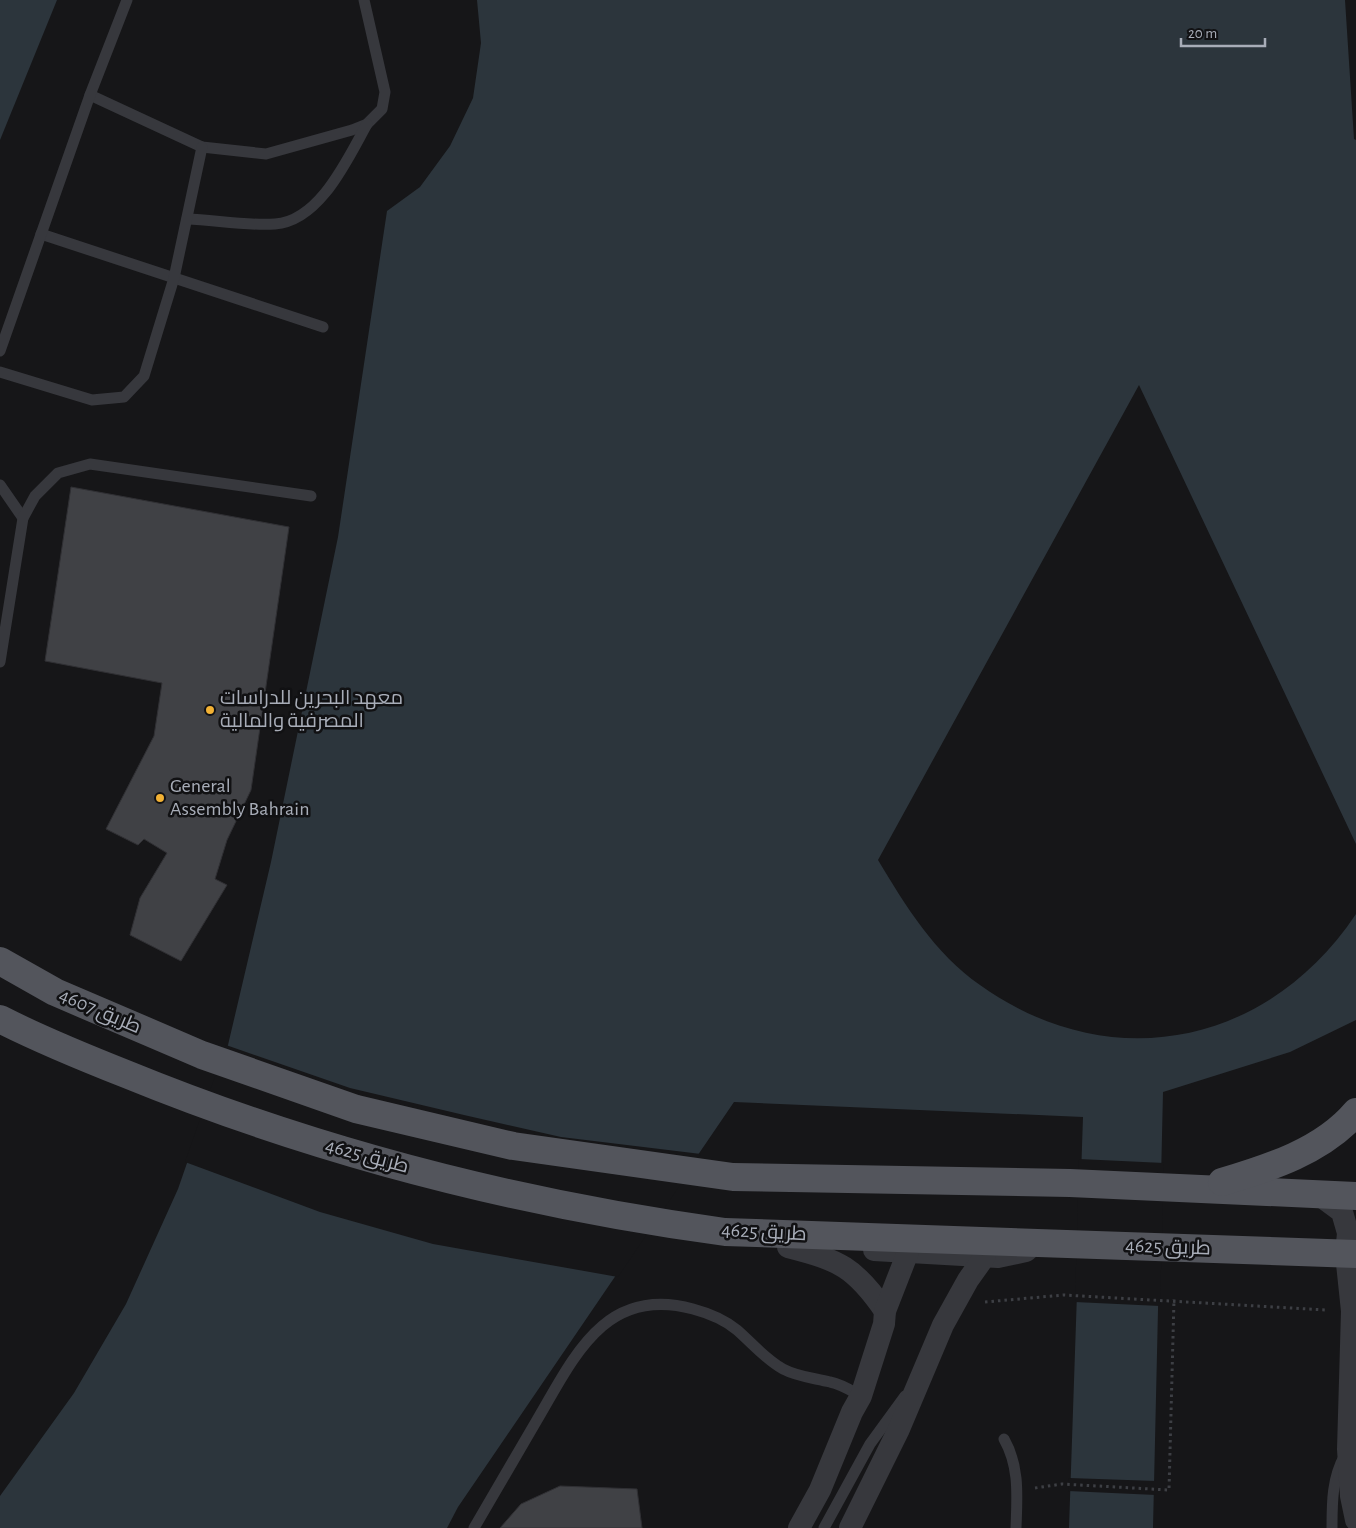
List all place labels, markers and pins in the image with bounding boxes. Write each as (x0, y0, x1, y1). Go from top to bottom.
place label: معهد البحرين للدراسات المصرفية والمالية (220, 688, 403, 732)
marker: معهد البحرين للدراسات المصرفية والمالية (204, 704, 216, 716)
place label: General Assembly Bahrain (170, 776, 309, 819)
marker: General Assembly Bahrain (154, 792, 166, 804)

